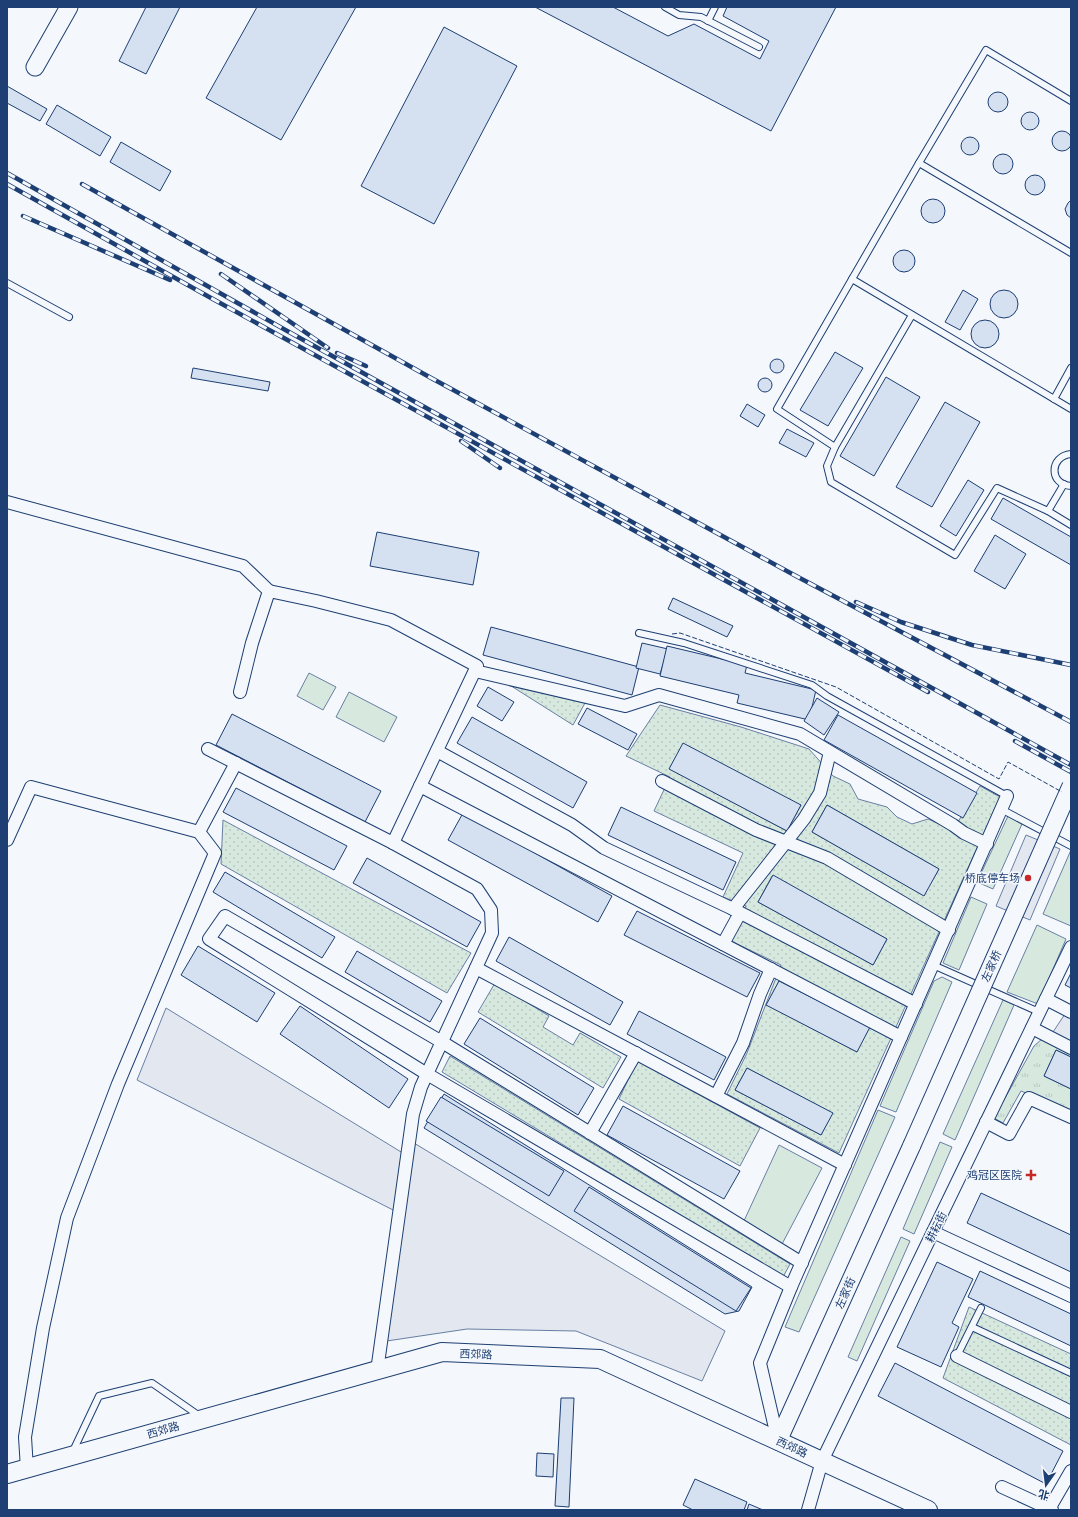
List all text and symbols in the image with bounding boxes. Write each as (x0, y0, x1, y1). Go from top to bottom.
place label: 桥底停车场 (965, 872, 1020, 884)
marker: 桥底停车场 (1023, 873, 1033, 883)
street label: 左家桥 (979, 948, 1003, 984)
place label: 鸡冠区医院 (967, 1169, 1022, 1181)
marker: 鸡冠区医院 (1025, 1169, 1037, 1181)
street label: 耕耘街 (923, 1210, 949, 1244)
street label: 左家街 (833, 1275, 857, 1311)
street label: 西郊路 (459, 1347, 493, 1361)
street label: 西郊路 (145, 1420, 181, 1440)
street label: 西郊路 (775, 1435, 809, 1459)
north arrow (1026, 1465, 1066, 1505)
text: 北 (1037, 1488, 1050, 1502)

